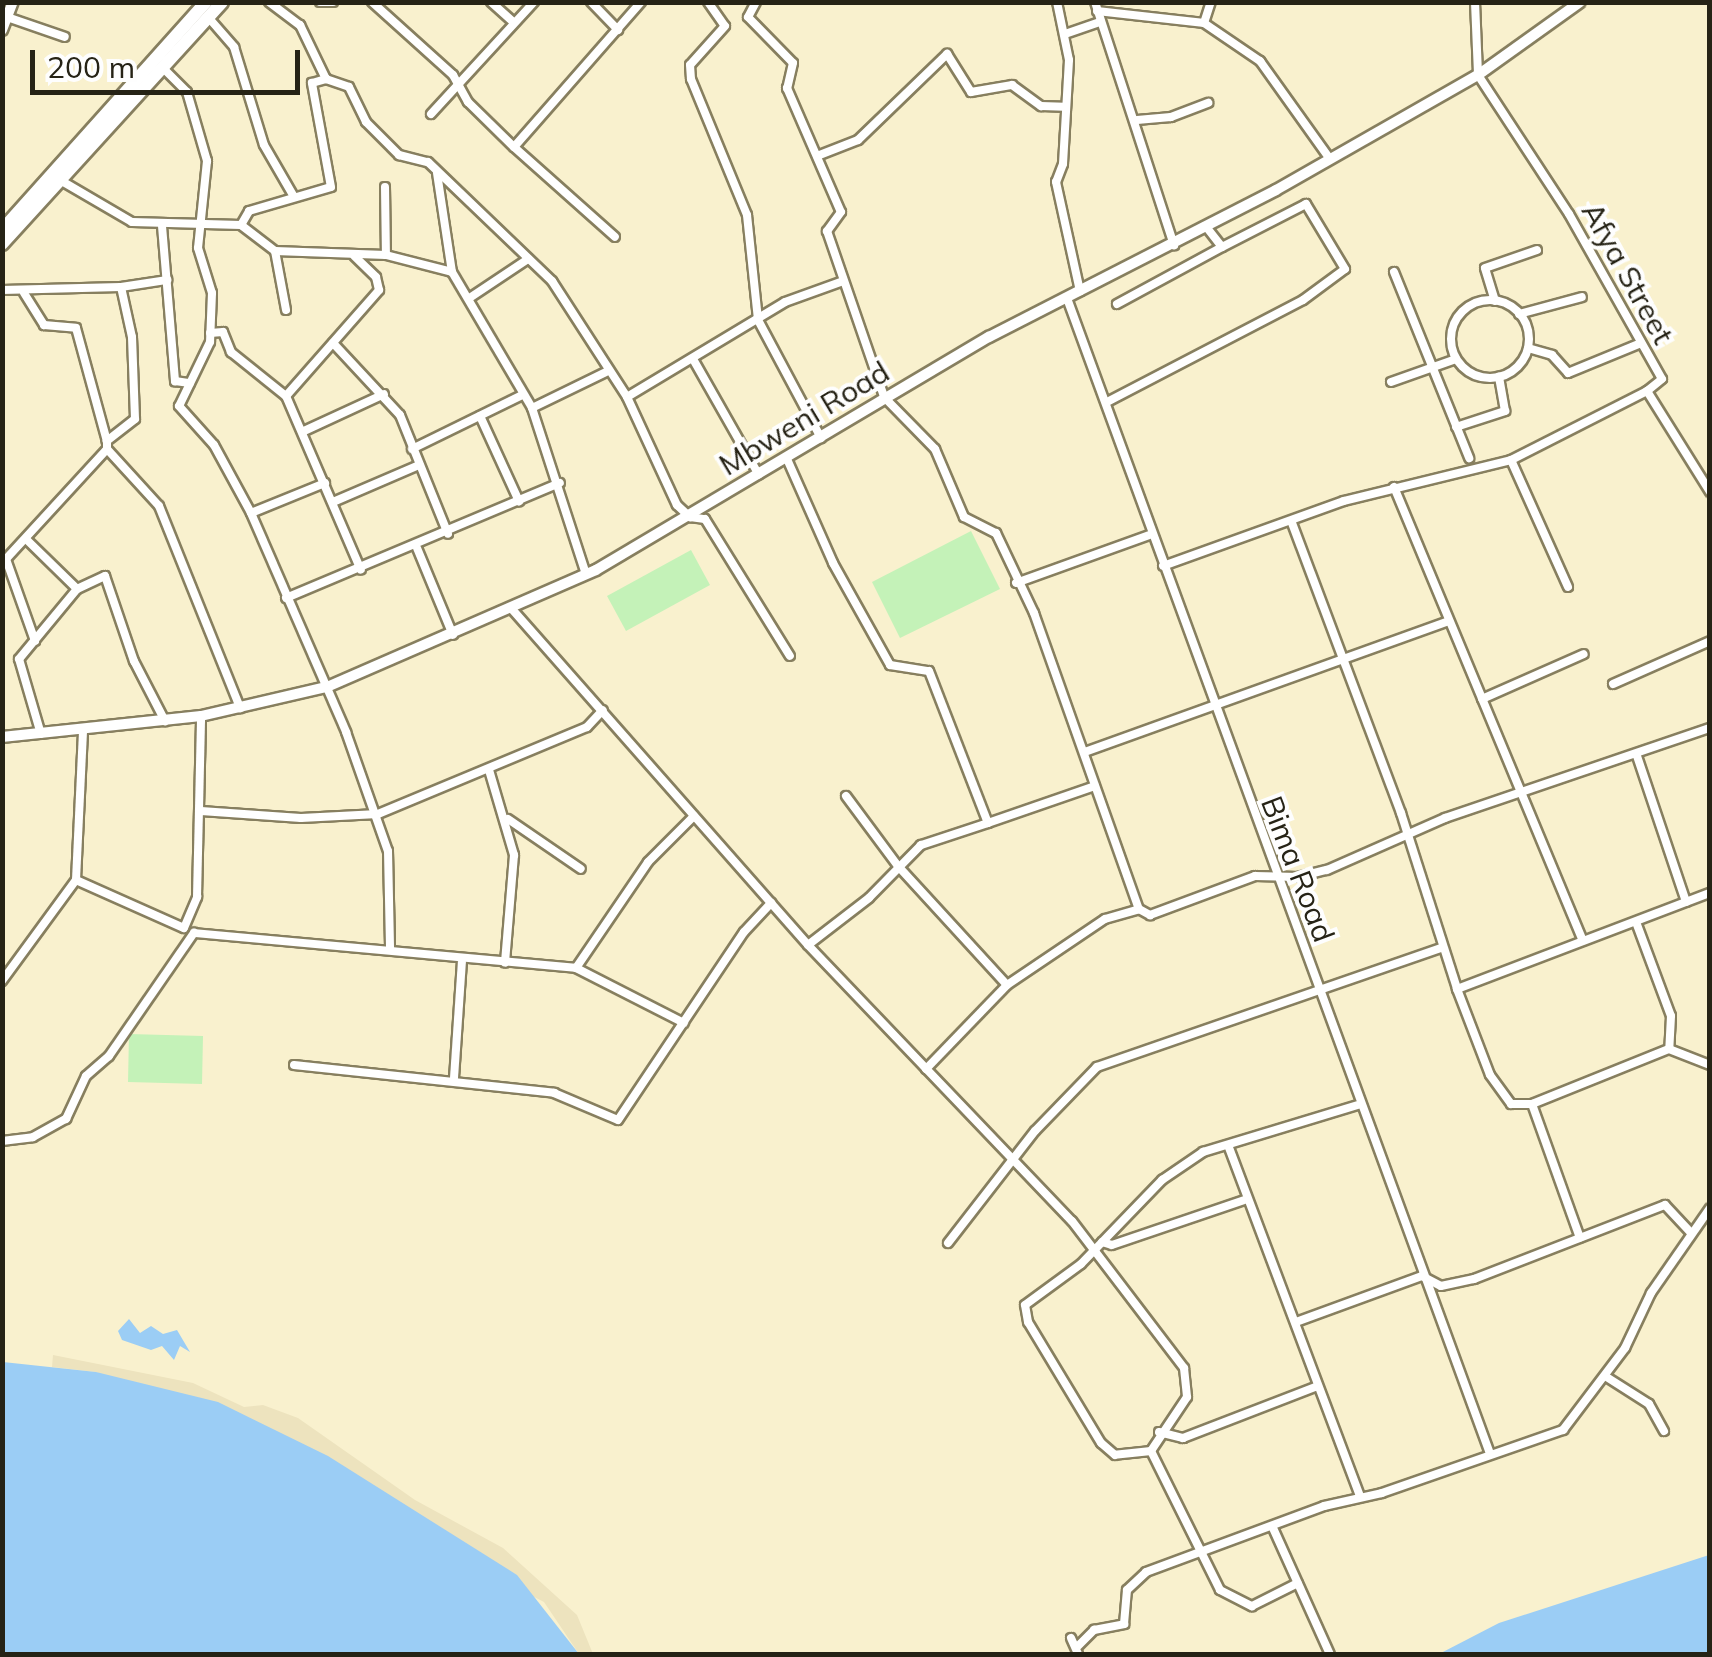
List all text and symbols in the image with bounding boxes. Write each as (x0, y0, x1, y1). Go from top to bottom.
scale bar (35, 30, 305, 92)
text: 200 m (47, 48, 135, 86)
street label: Afya Street (1574, 196, 1682, 350)
street label: Mbweni Road (713, 353, 895, 483)
street label: Bima Road (1254, 791, 1342, 947)

